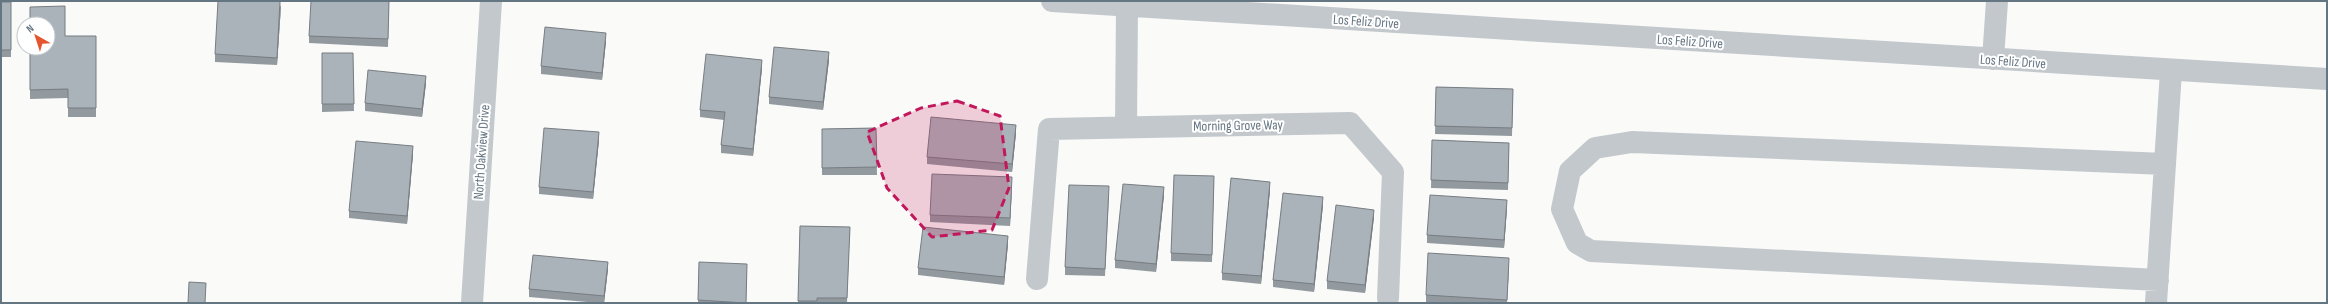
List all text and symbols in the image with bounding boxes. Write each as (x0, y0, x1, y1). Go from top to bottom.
street label: Los Feliz Drive (1332, 11, 1399, 32)
north arrow (16, 16, 56, 56)
text: N (24, 22, 36, 36)
street label: Los Feliz Drive (1656, 31, 1723, 52)
street label: Los Feliz Drive (1979, 51, 2046, 72)
street label: North Oakview Drive (470, 104, 493, 200)
street label: Morning Grove Way (1193, 116, 1284, 135)

